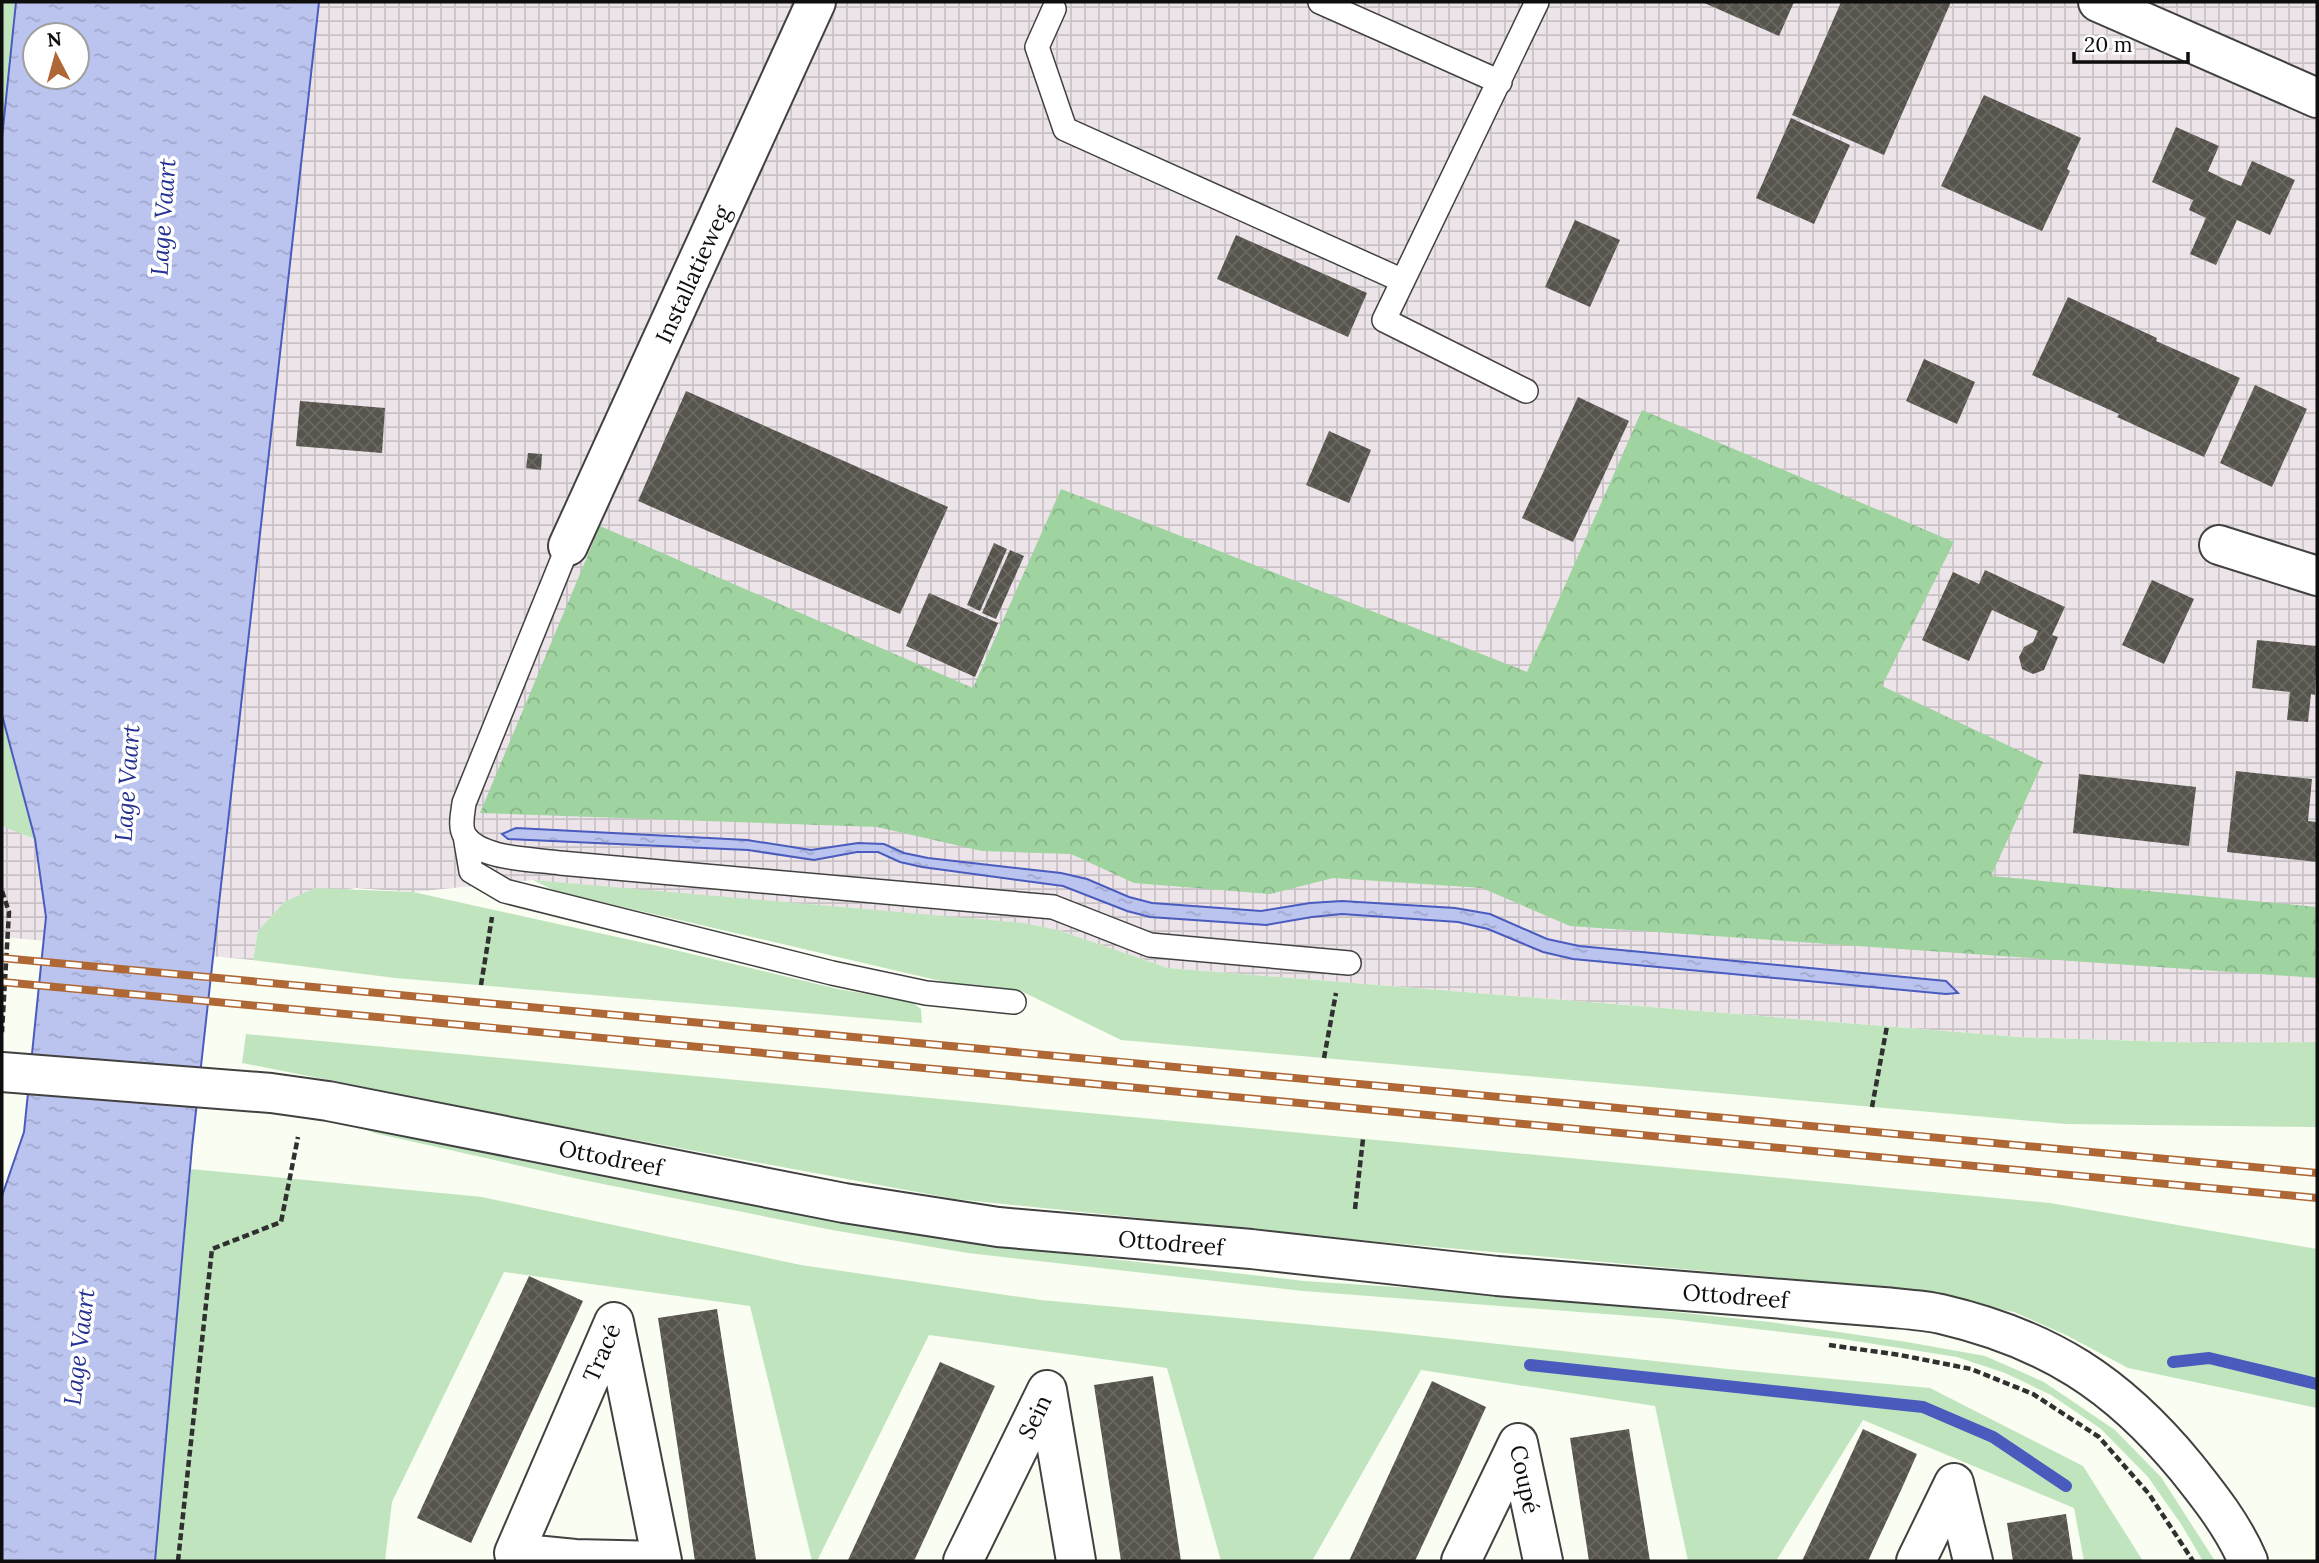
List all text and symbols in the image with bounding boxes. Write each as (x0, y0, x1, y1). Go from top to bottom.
north arrow (21, 21, 91, 91)
scale bar (2074, 21, 2188, 65)
text: N (46, 26, 63, 52)
text: 20 m (2084, 31, 2133, 58)
water label: Lage Vaart (143, 157, 183, 277)
street label: Installatieweg (648, 199, 737, 347)
water label: Lage Vaart (107, 723, 147, 843)
street label: Ottodreef (556, 1132, 668, 1182)
street label: Ottodreef (1117, 1223, 1227, 1261)
street label: Ottodreef (1682, 1276, 1792, 1314)
water label: Lage Vaart (56, 1287, 102, 1407)
street label: Tracé (576, 1319, 626, 1386)
street label: Sein (1011, 1389, 1057, 1444)
street label: Coupé (1504, 1442, 1547, 1516)

